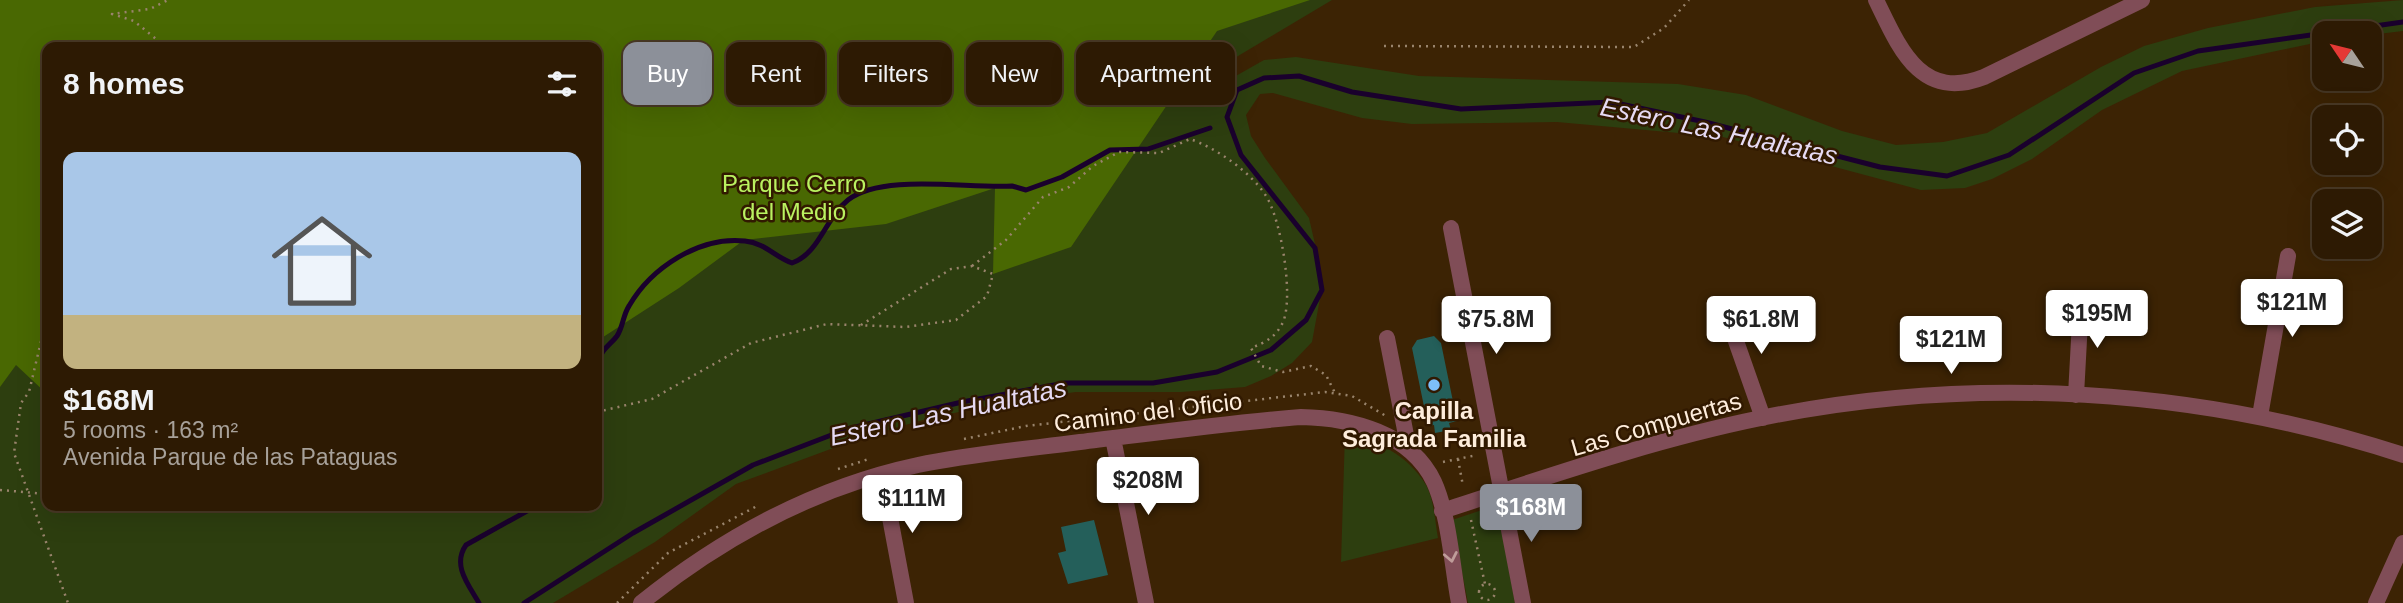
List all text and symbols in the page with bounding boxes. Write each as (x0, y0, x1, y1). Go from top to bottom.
north arrow (2312, 21, 2382, 91)
map controls (2312, 21, 2382, 259)
chip: Buy (623, 42, 712, 105)
chip: Rent (726, 42, 825, 105)
chip: Filters (839, 42, 952, 105)
chip: New (966, 42, 1062, 105)
chip: Apartment (1076, 42, 1235, 105)
icon: filters (543, 65, 581, 103)
text: 8 homes (63, 67, 185, 100)
water label: Estero Las Hualtatas (1598, 91, 1840, 171)
button: locate (2312, 105, 2382, 175)
park label: Parque Cerro del Medio (722, 170, 866, 225)
button: layers (2312, 189, 2382, 259)
icon: home (259, 198, 385, 324)
pin: $121M (2243, 280, 2341, 339)
text: $121M (2257, 289, 2327, 315)
pin: $195M (2048, 290, 2146, 350)
pin: $75.8M (1439, 296, 1553, 356)
pin: $61.8M (1704, 296, 1818, 356)
text: $195M (2062, 300, 2132, 326)
text: $75.8M (1458, 306, 1534, 332)
text: $61.8M (1723, 306, 1799, 332)
pin: $121M (1902, 316, 2000, 376)
text: $121M (1916, 326, 1986, 352)
water label: Estero Las Hualtatas (827, 372, 1069, 452)
marker: Capilla Sagrada Familia (1426, 377, 1442, 393)
text: $168M (63, 383, 155, 416)
street label: Camino del Oficio (1052, 387, 1244, 437)
street label: Las Compuertas (1568, 387, 1744, 461)
place label: Capilla Sagrada Familia (1342, 397, 1527, 452)
text: 5 rooms · 163 m² (63, 417, 238, 443)
text: Avenida Parque de las Pataguas (63, 444, 398, 470)
pin: $208M (1099, 458, 1197, 517)
text: $208M (1113, 467, 1183, 493)
pin: $111M (863, 476, 961, 535)
pin: $168M (1482, 484, 1580, 544)
text: $111M (878, 485, 946, 511)
text: $168M (1496, 494, 1566, 520)
one-way arrow (1442, 551, 1457, 563)

